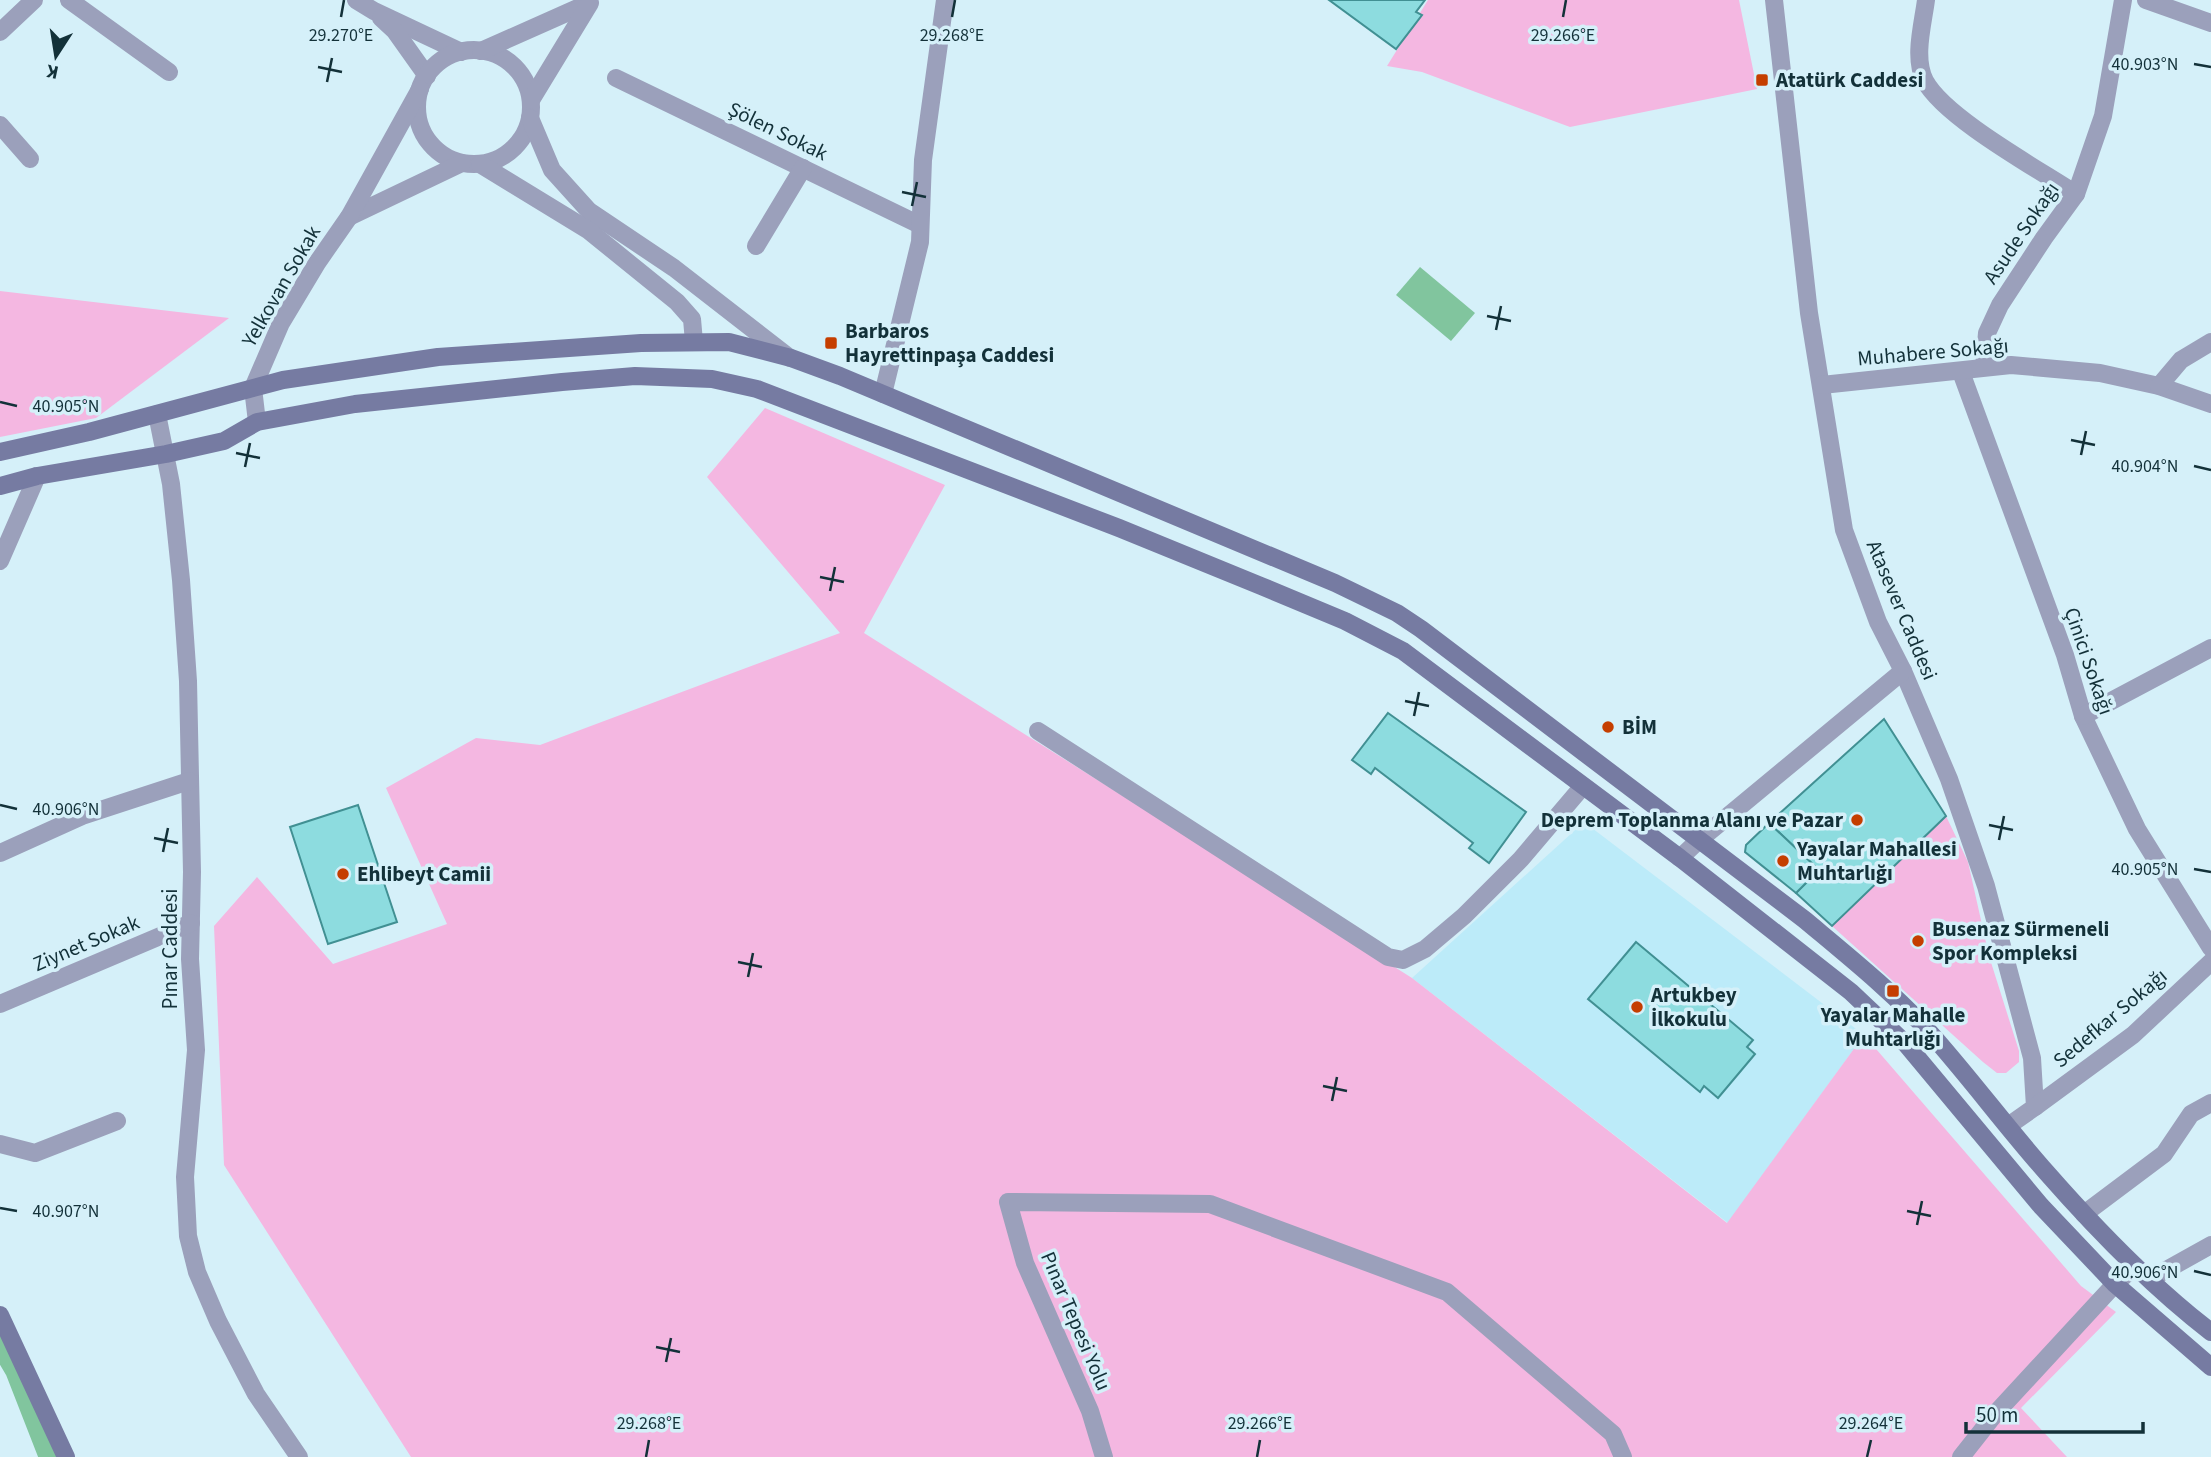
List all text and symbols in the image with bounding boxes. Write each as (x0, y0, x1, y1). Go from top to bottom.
north arrow (21, 21, 91, 91)
text: 29.270°E (309, 23, 373, 48)
text: 29.268°E (920, 23, 984, 48)
text: 29.266°E (1531, 23, 1595, 48)
text: 40.903°N (2112, 52, 2178, 77)
text: K (44, 57, 61, 86)
place label: Atatürk Caddesi̇ (1775, 65, 1923, 95)
marker: Atatürk Caddesi̇ (1754, 72, 1770, 88)
street label: Şölen Sokak (723, 94, 834, 168)
street label: Asude Sokağı (1976, 176, 2066, 290)
street label: Yelkovan Sokak (234, 219, 328, 353)
place label: Barbaros Hayrettinpaşa Caddesi (845, 316, 1054, 370)
street label: Muhabere Sokağı (1856, 330, 2010, 374)
marker: Barbaros Hayrettinpaşa Caddesi (823, 335, 839, 351)
text: 40.905°N (33, 394, 99, 419)
text: 40.904°N (2112, 454, 2178, 479)
street label: Atasever Caddesi (1859, 535, 1945, 685)
street label: Çinici Sokağı (2057, 603, 2121, 719)
place label: BİM (1622, 712, 1657, 742)
marker: BİM (1600, 719, 1616, 735)
text: 40.906°N (33, 797, 99, 822)
place label: Deprem Toplanma Alanı ve Pazar (1541, 805, 1844, 835)
marker: Deprem Toplanma Alanı ve Pazar (1849, 812, 1865, 828)
place label: Yayalar Mahallesi Muhtarlığı (1796, 834, 1957, 888)
marker: Yayalar Mahallesi Muhtarlığı (1775, 853, 1791, 869)
text: 40.905°N (2112, 857, 2178, 882)
place label: Ehlibeyt Camii (357, 859, 491, 889)
marker: Ehlibeyt Camii (335, 866, 351, 882)
street label: Pınar Caddesi (155, 889, 185, 1009)
street label: Ziynet Sokak (28, 907, 144, 979)
place label: Busenaz Sürmeneli Spor Kompleksi (1932, 914, 2109, 968)
marker: Busenaz Sürmeneli Spor Kompleksi (1910, 933, 1926, 949)
street label: Sedefkar Sokağı (2046, 961, 2174, 1075)
place label: Artukbey İlkokulu (1650, 980, 1737, 1034)
marker: Yayalar Mahalle Muhtarlığı (1885, 983, 1901, 999)
marker: Artukbey İlkokulu (1629, 999, 1645, 1015)
place label: Yayalar Mahalle Muhtarlığı (1820, 1000, 1965, 1054)
text: 40.907°N (33, 1199, 99, 1224)
street label: Pınar Tepesi Yolu (1033, 1247, 1119, 1395)
text: 40.906°N (2112, 1260, 2178, 1285)
scale bar (1966, 1390, 2143, 1434)
text: 50 m (1976, 1400, 2018, 1430)
text: 29.268°E (617, 1411, 681, 1436)
text: 29.266°E (1228, 1411, 1292, 1436)
text: 29.264°E (1839, 1411, 1903, 1436)

